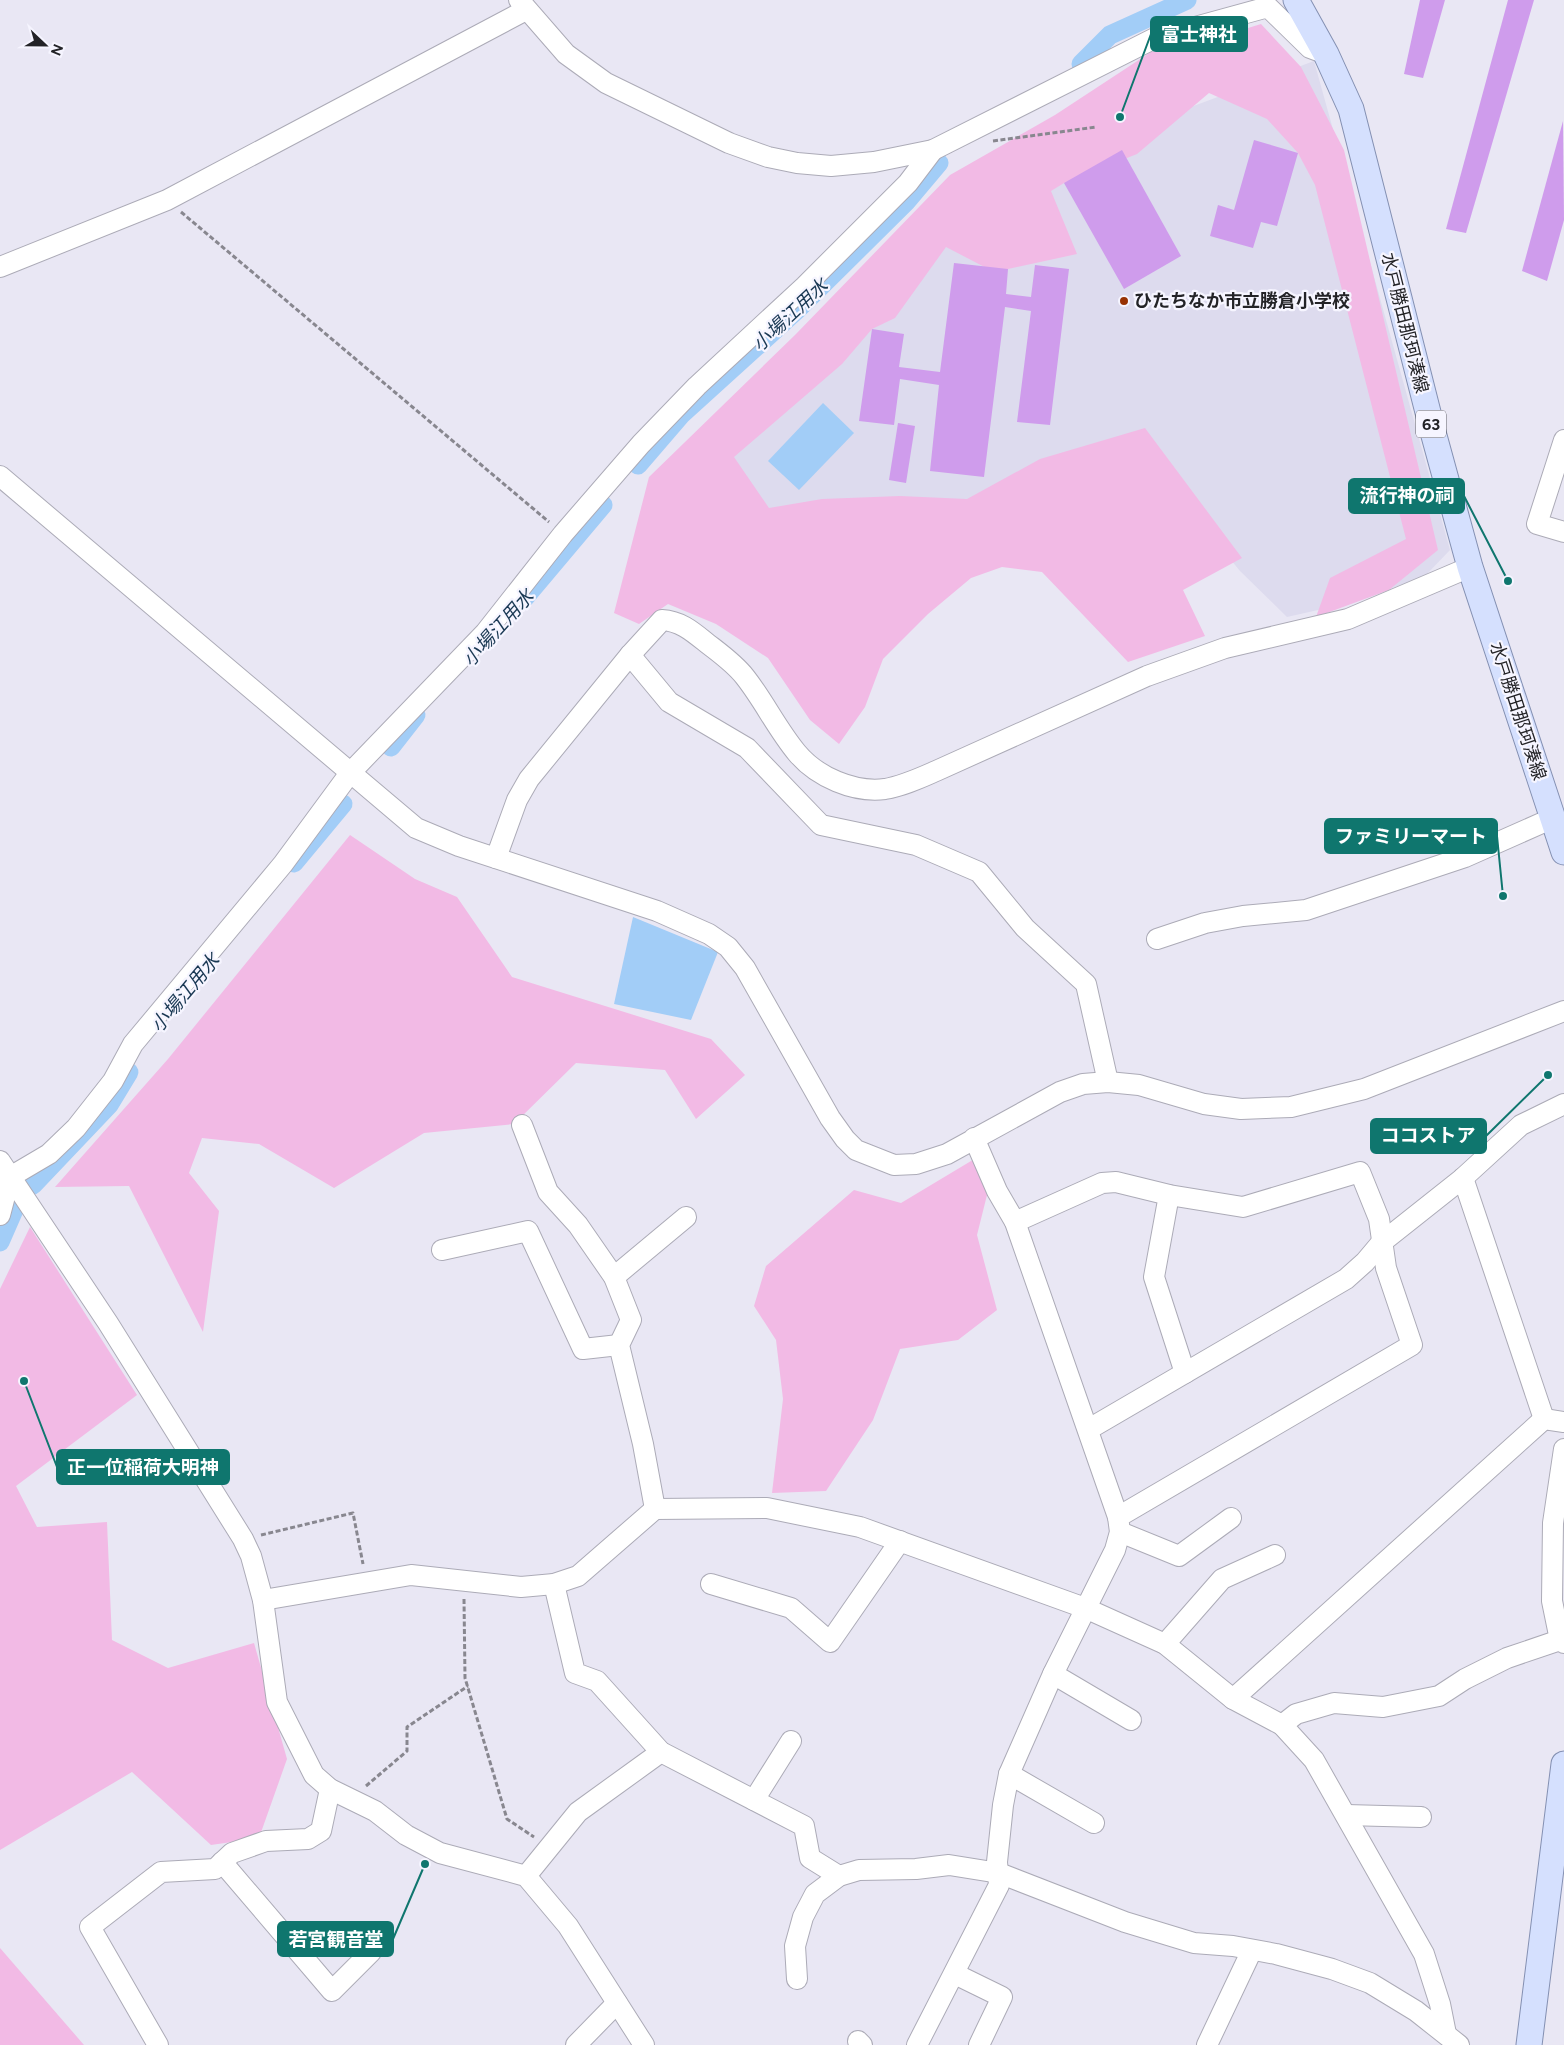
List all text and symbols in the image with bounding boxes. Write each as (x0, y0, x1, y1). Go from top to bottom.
callout: 富士神社 (1151, 17, 1247, 51)
north arrow (20, 20, 70, 70)
text: 富士神社 (1161, 23, 1237, 46)
text: N (47, 41, 66, 58)
street label: 水戸勝田那珂湊線 (1377, 250, 1433, 396)
water label: 小場江用水 (747, 273, 834, 356)
place label: ひたちなか市立勝倉小学校 (1134, 290, 1350, 312)
marker: ひたちなか市立勝倉小学校 (1118, 295, 1130, 307)
road number: 63 (1416, 410, 1446, 438)
callout: 流行神の祠 (1349, 479, 1464, 513)
text: 流行神の祠 (1359, 484, 1455, 507)
water label: 小場江用水 (458, 584, 540, 671)
street label: 水戸勝田那珂湊線 (1485, 639, 1551, 783)
callout: ファミリーマート (1325, 819, 1497, 853)
text: ファミリーマート (1335, 825, 1487, 848)
water label: 小場江用水 (146, 948, 226, 1037)
callout: ココストア (1371, 1119, 1486, 1153)
text: ココストア (1380, 1124, 1476, 1147)
callout: 正一位稲荷大明神 (57, 1450, 229, 1484)
text: 正一位稲荷大明神 (67, 1456, 219, 1479)
callout: 若宮観音堂 (278, 1922, 393, 1956)
text: 若宮観音堂 (288, 1928, 384, 1951)

